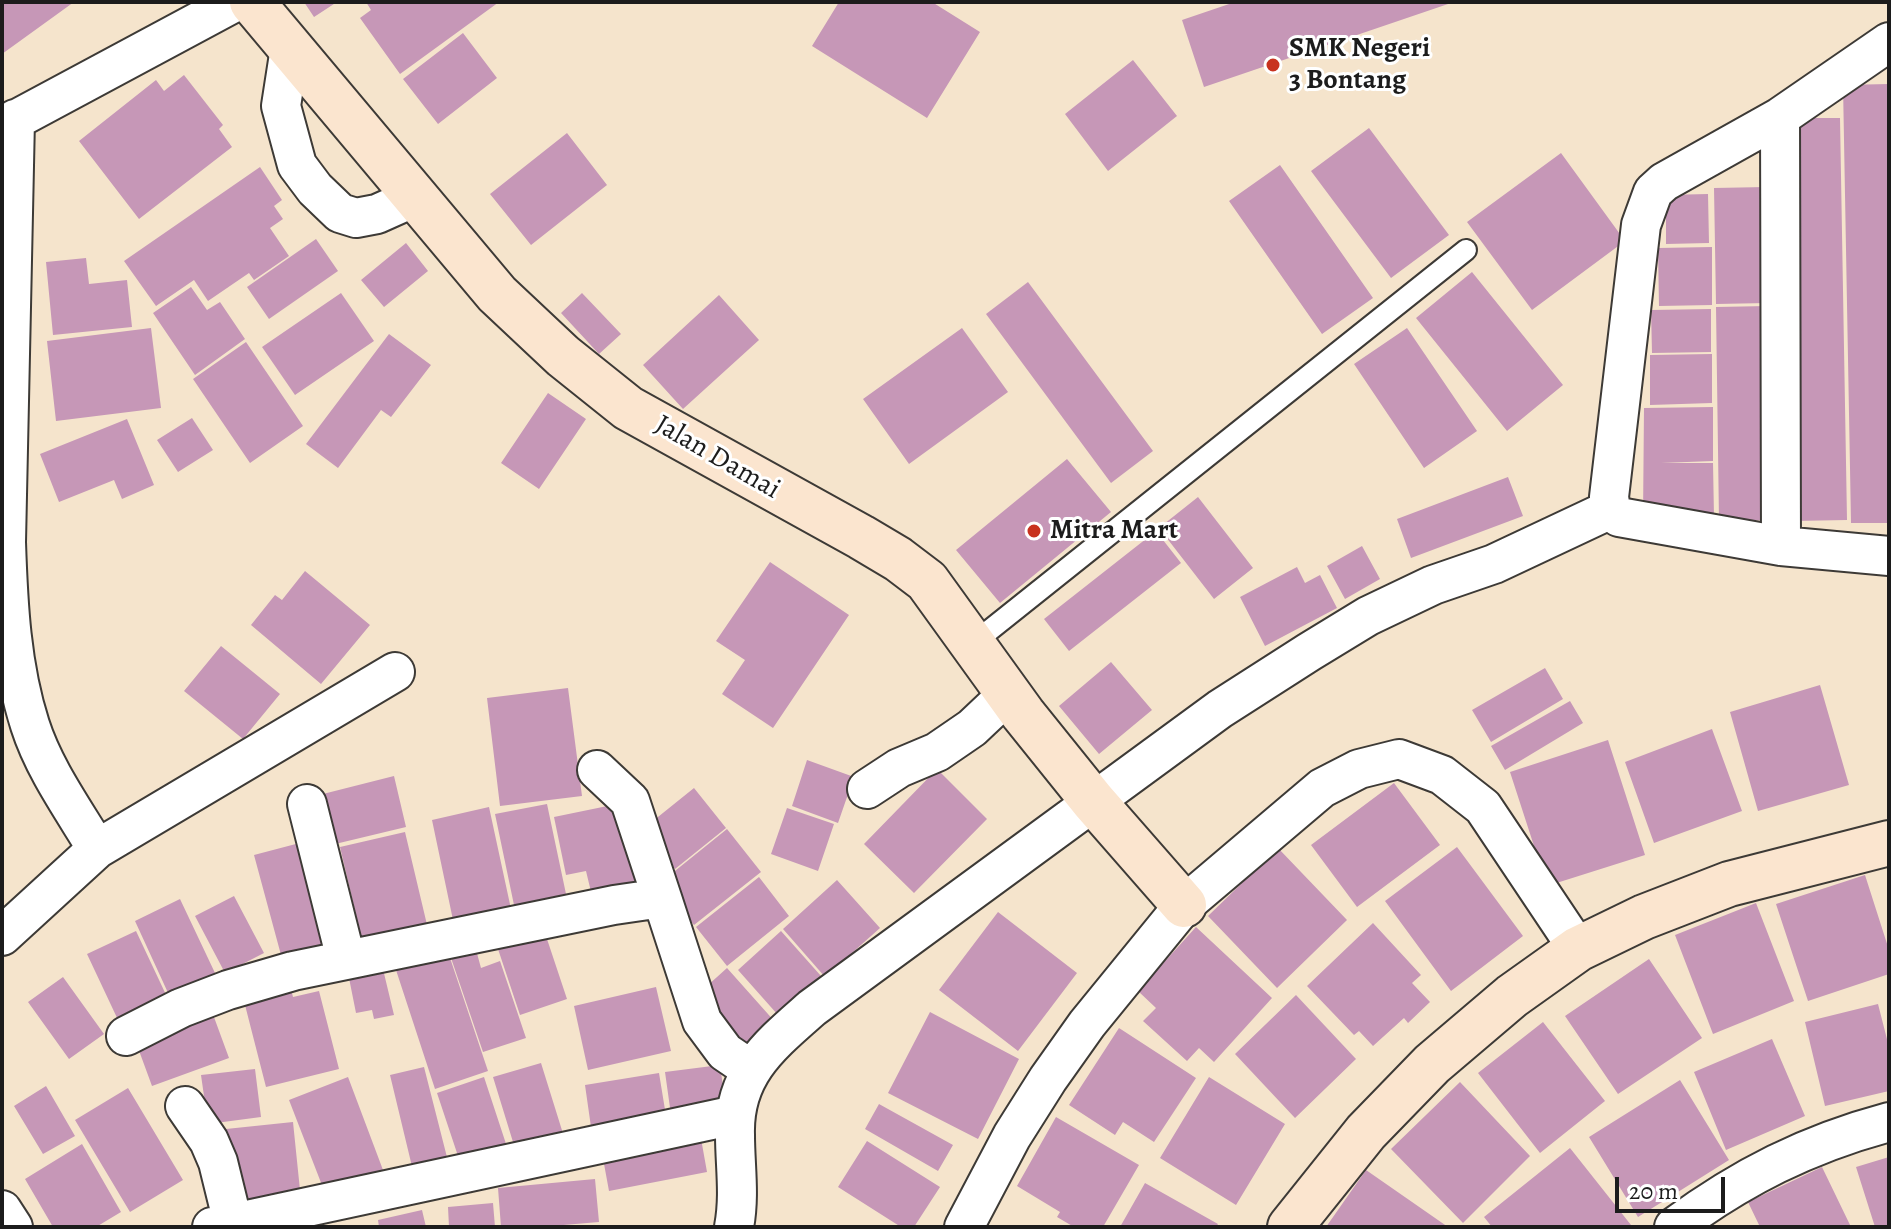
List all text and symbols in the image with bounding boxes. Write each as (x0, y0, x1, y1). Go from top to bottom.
place label: SMK Negeri 3 Bontang (1289, 32, 1430, 98)
marker: SMK Negeri 3 Bontang (1264, 56, 1282, 74)
street label: Jalan Damai (648, 409, 786, 507)
place label: Mitra Mart (1050, 514, 1178, 548)
marker: Mitra Mart (1025, 522, 1043, 540)
scale bar (1619, 1161, 1729, 1211)
text: 20 m (1629, 1175, 1678, 1207)

